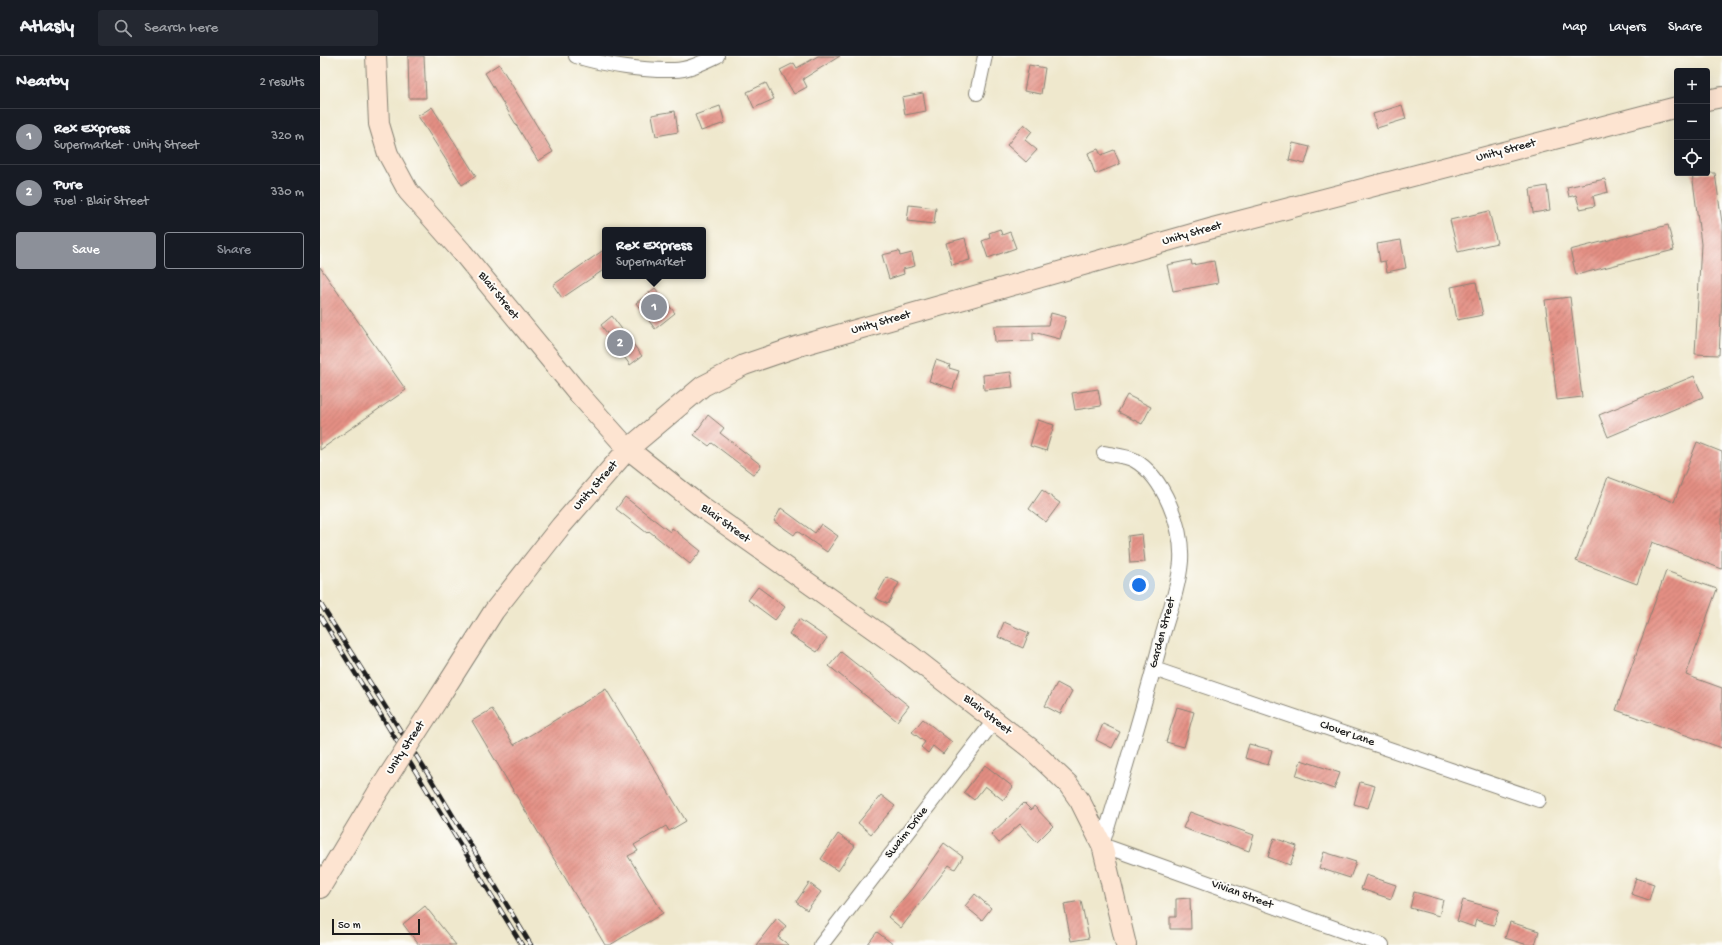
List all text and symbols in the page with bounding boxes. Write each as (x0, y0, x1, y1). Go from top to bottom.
search box (98, 10, 378, 46)
text: Atlasly (20, 16, 74, 39)
icon: search (112, 17, 134, 39)
text: Search here (144, 19, 218, 37)
text: Map (1563, 19, 1587, 36)
text: Layers (1609, 19, 1646, 36)
text: Share (1668, 19, 1702, 36)
map controls (1674, 68, 1710, 176)
button: + (1674, 68, 1710, 104)
text: Nearby (16, 72, 69, 92)
text: 2 results (259, 75, 304, 90)
button: − (1674, 104, 1710, 140)
text: Rex Express (54, 120, 130, 138)
text: 1 (26, 129, 32, 144)
text: 320 m (271, 129, 304, 144)
street label: Unity Street (1475, 136, 1538, 166)
text: Supermarket · Unity Street (54, 138, 199, 153)
button: locate (1674, 140, 1710, 176)
text: Pure (54, 176, 82, 194)
text: 2 (26, 185, 32, 200)
text: 330 m (271, 185, 304, 200)
text: Fuel · Blair Street (54, 194, 148, 209)
street label: Unity Street (1161, 219, 1224, 249)
popup (602, 227, 706, 279)
button: Save (16, 232, 156, 269)
button: Share (164, 232, 304, 269)
text: Rex Express (616, 237, 692, 255)
text: Supermarket (616, 255, 685, 270)
street label: Blair Street (474, 269, 522, 323)
pin: 1 (641, 292, 667, 322)
street label: Unity Street (850, 308, 913, 338)
pin: 2 (607, 328, 633, 358)
street label: Unity Street (571, 458, 622, 514)
street label: Blair Street (697, 501, 753, 547)
your location (1129, 575, 1149, 595)
street label: Garden Street (1147, 595, 1179, 670)
street label: Blair Street (959, 691, 1015, 739)
street label: Unity Street (384, 718, 429, 777)
street label: Clover Lane (1318, 718, 1377, 750)
street label: Swaim Drive (883, 804, 932, 862)
street label: Vivian Street (1208, 877, 1276, 913)
scale bar (332, 917, 420, 936)
text: 50 m (338, 920, 360, 932)

